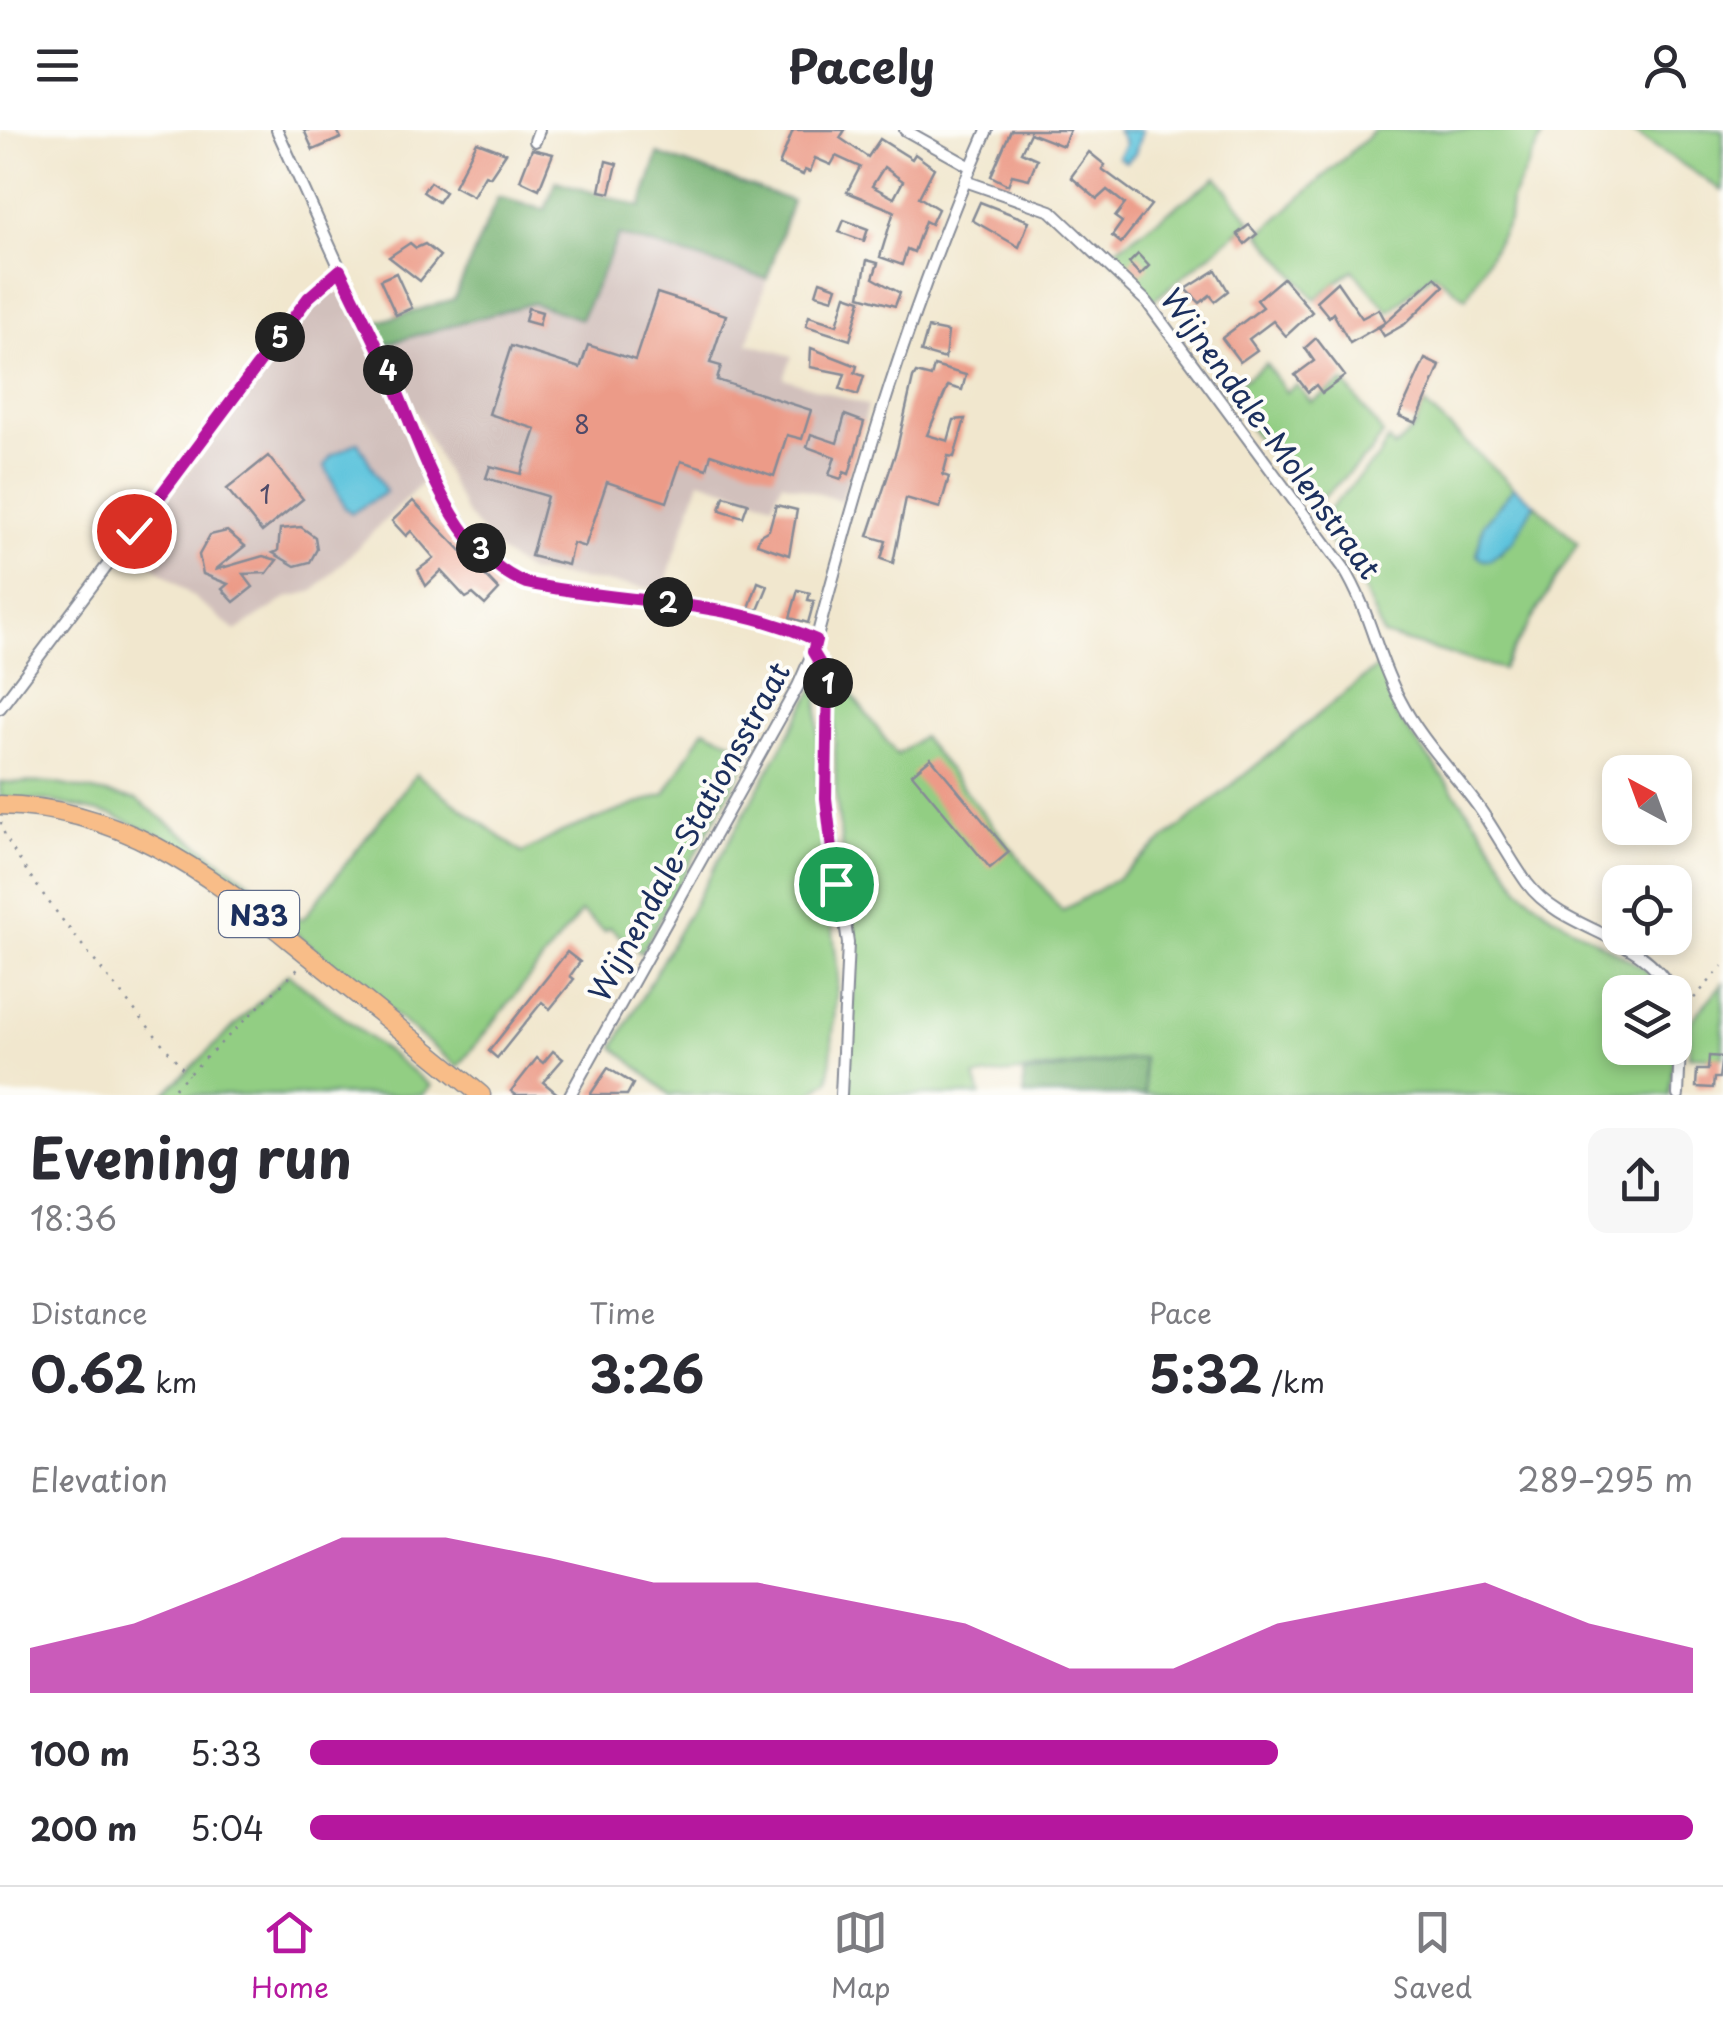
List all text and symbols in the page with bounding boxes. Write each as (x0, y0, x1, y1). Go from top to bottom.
text: Pacely (788, 31, 935, 99)
icon: menu (30, 38, 85, 93)
icon: person (1638, 38, 1693, 93)
street label: Wijnendale-Molenstraat (1151, 278, 1393, 588)
pin: 5 (255, 312, 305, 362)
text: 5 (271, 315, 289, 358)
pin: 4 (363, 345, 413, 395)
text: 4 (378, 348, 398, 391)
house number: 8 (574, 405, 590, 443)
house number: 1 (259, 475, 271, 513)
pin (92, 489, 177, 574)
icon: check (107, 504, 162, 559)
pin: 3 (456, 523, 506, 573)
text: 3 (472, 526, 490, 569)
pin: 2 (643, 577, 693, 627)
text: 2 (658, 580, 678, 623)
street label: Wijnendale-Stationsstraat (576, 653, 800, 1009)
pin: 1 (803, 658, 853, 708)
text: 1 (821, 661, 835, 704)
north arrow (1602, 755, 1692, 845)
map controls (1602, 755, 1692, 1065)
pin (794, 842, 879, 927)
icon: arrive (809, 857, 864, 912)
button: locate (1602, 865, 1692, 955)
road number: N33 (219, 891, 299, 937)
button: layers (1602, 975, 1692, 1065)
text: Evening run (30, 1115, 352, 1198)
button: share (1588, 1128, 1693, 1233)
text: 18:36 (30, 1194, 117, 1242)
text: Distance (30, 1291, 148, 1334)
text: Time (589, 1291, 656, 1334)
text: Pace (1149, 1291, 1212, 1334)
text: 0.62 (30, 1334, 146, 1410)
text: 3:26 (589, 1334, 704, 1410)
text: 5:32 (1149, 1334, 1262, 1410)
text: km (146, 1360, 197, 1403)
text: /km (1262, 1360, 1325, 1403)
text: Elevation (30, 1455, 168, 1503)
text: 289–295 m (1517, 1455, 1693, 1503)
text: 100 m (30, 1729, 130, 1777)
text: 5:33 (190, 1729, 262, 1777)
text: 200 m (30, 1804, 137, 1852)
text: 5:04 (190, 1804, 264, 1852)
tab: Home (251, 1905, 329, 2008)
tab: Map (831, 1905, 891, 2008)
tab: Saved (1393, 1905, 1472, 2008)

